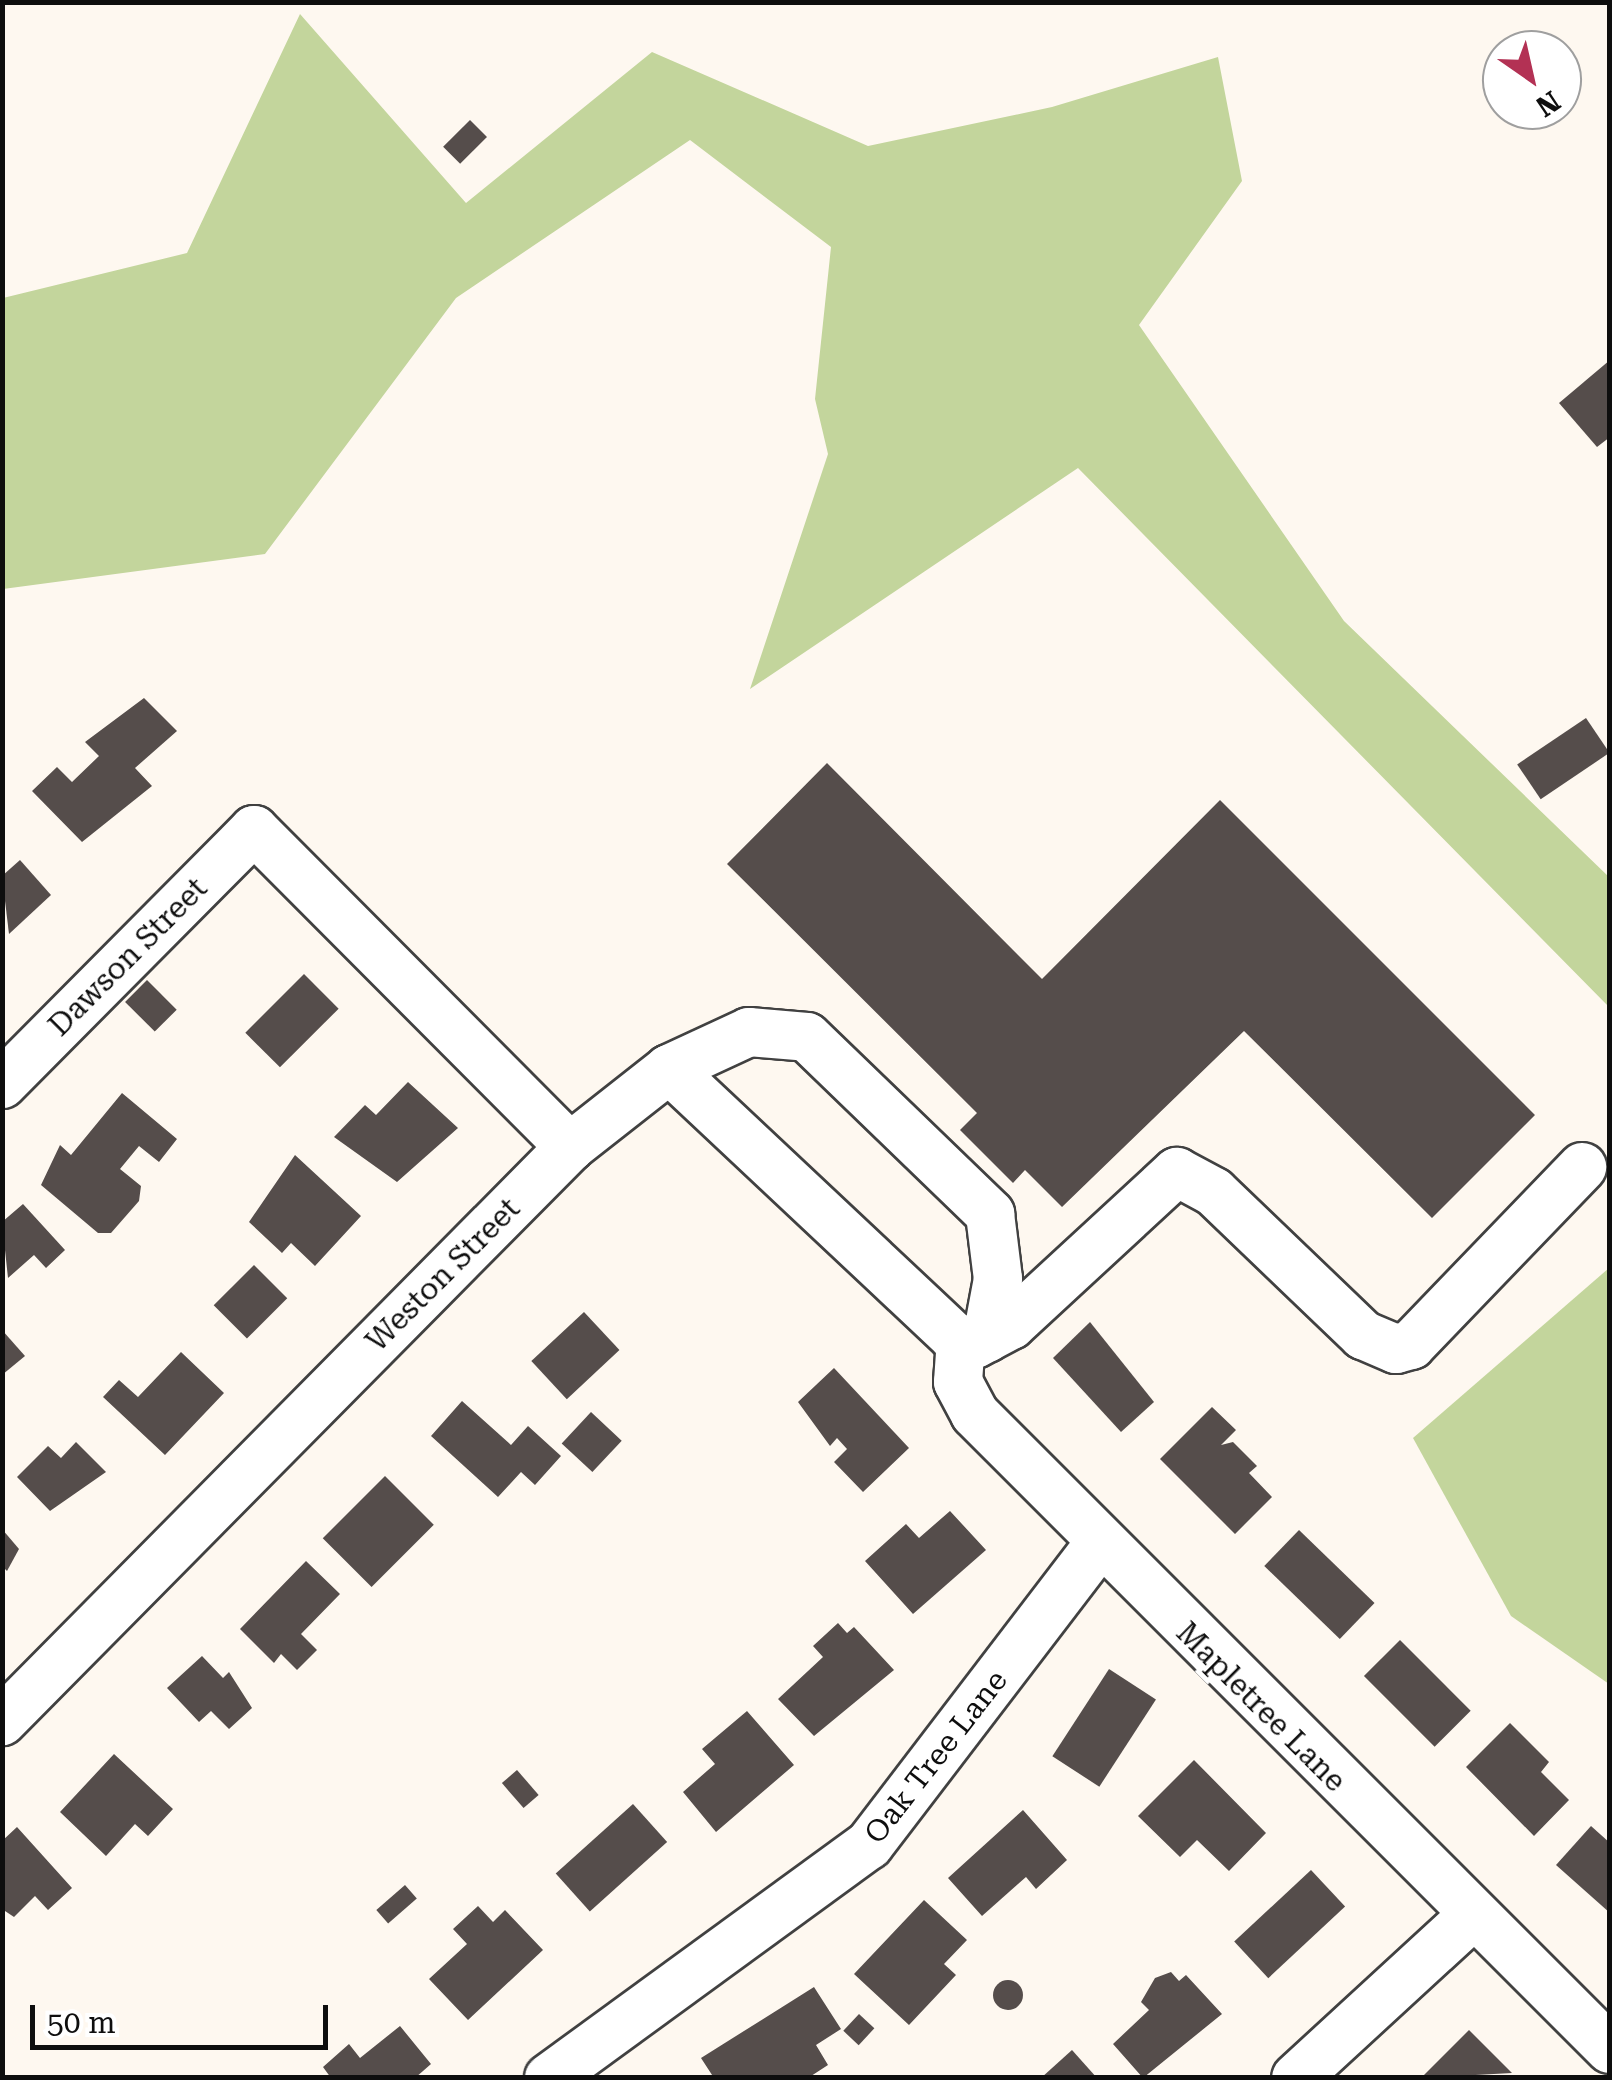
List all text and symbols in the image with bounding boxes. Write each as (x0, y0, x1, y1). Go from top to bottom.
north arrow (1482, 30, 1582, 130)
text: N (1530, 84, 1566, 123)
street label: Dawson Street (41, 870, 215, 1044)
street label: Weston Street (359, 1191, 527, 1359)
street label: Mapletree Lane (1169, 1615, 1353, 1799)
street label: Oak Tree Lane (857, 1663, 1015, 1851)
scale bar (35, 1985, 332, 2047)
text: 50 m (47, 2005, 116, 2040)

